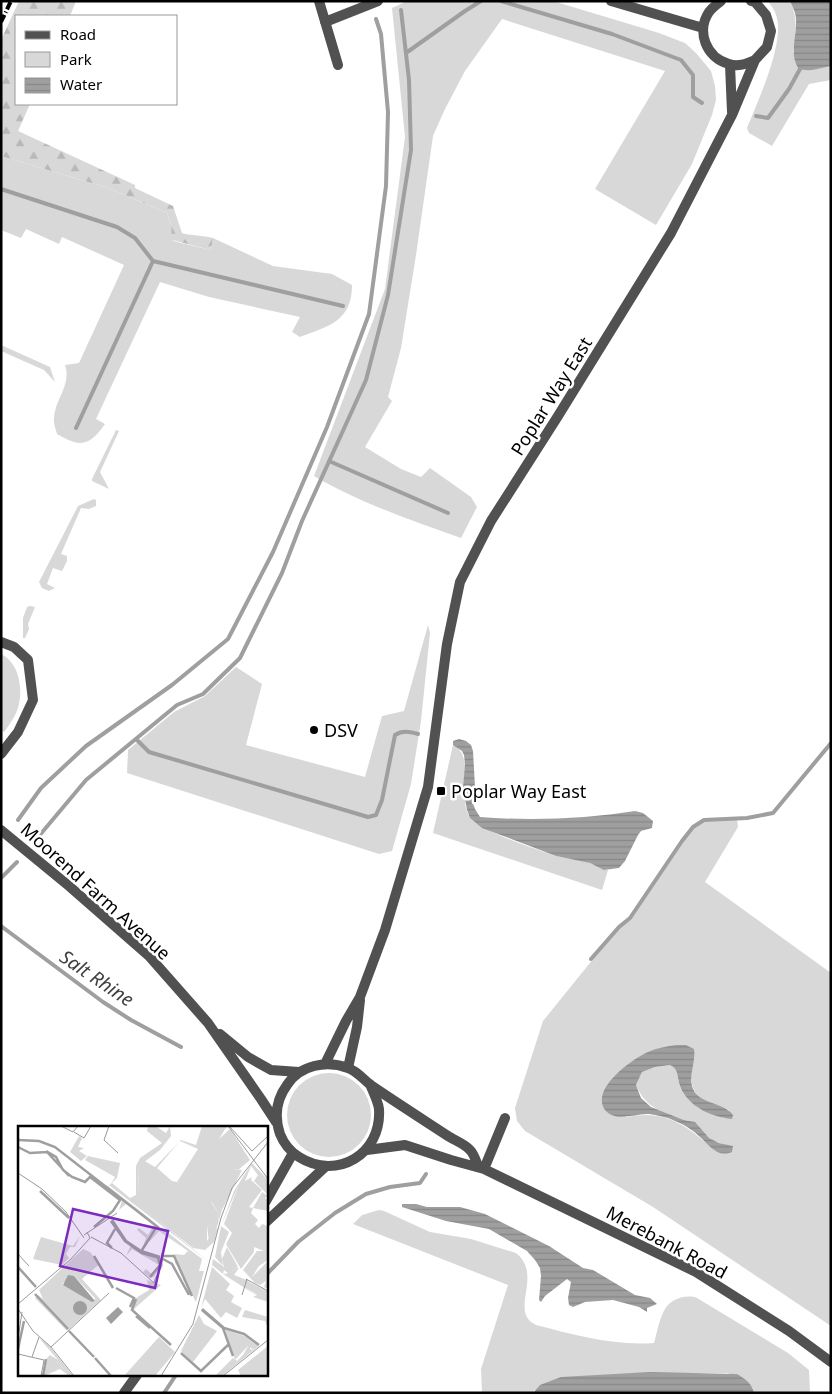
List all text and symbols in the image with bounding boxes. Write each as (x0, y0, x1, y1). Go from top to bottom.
legend (15, 15, 178, 105)
text: Road (60, 24, 96, 44)
text: Park (60, 49, 92, 69)
text: Water (60, 74, 102, 94)
street label: Poplar Way East (505, 332, 597, 460)
place label: DSV (324, 718, 358, 742)
marker: DSV (308, 724, 320, 736)
place label: Poplar Way East (451, 779, 587, 803)
marker: Poplar Way East (435, 785, 447, 797)
street label: Moorend Farm Avenue (16, 817, 176, 965)
water label: Salt Rhine (55, 944, 139, 1012)
inset map (18, 1126, 268, 1376)
street label: Merebank Road (602, 1200, 732, 1284)

